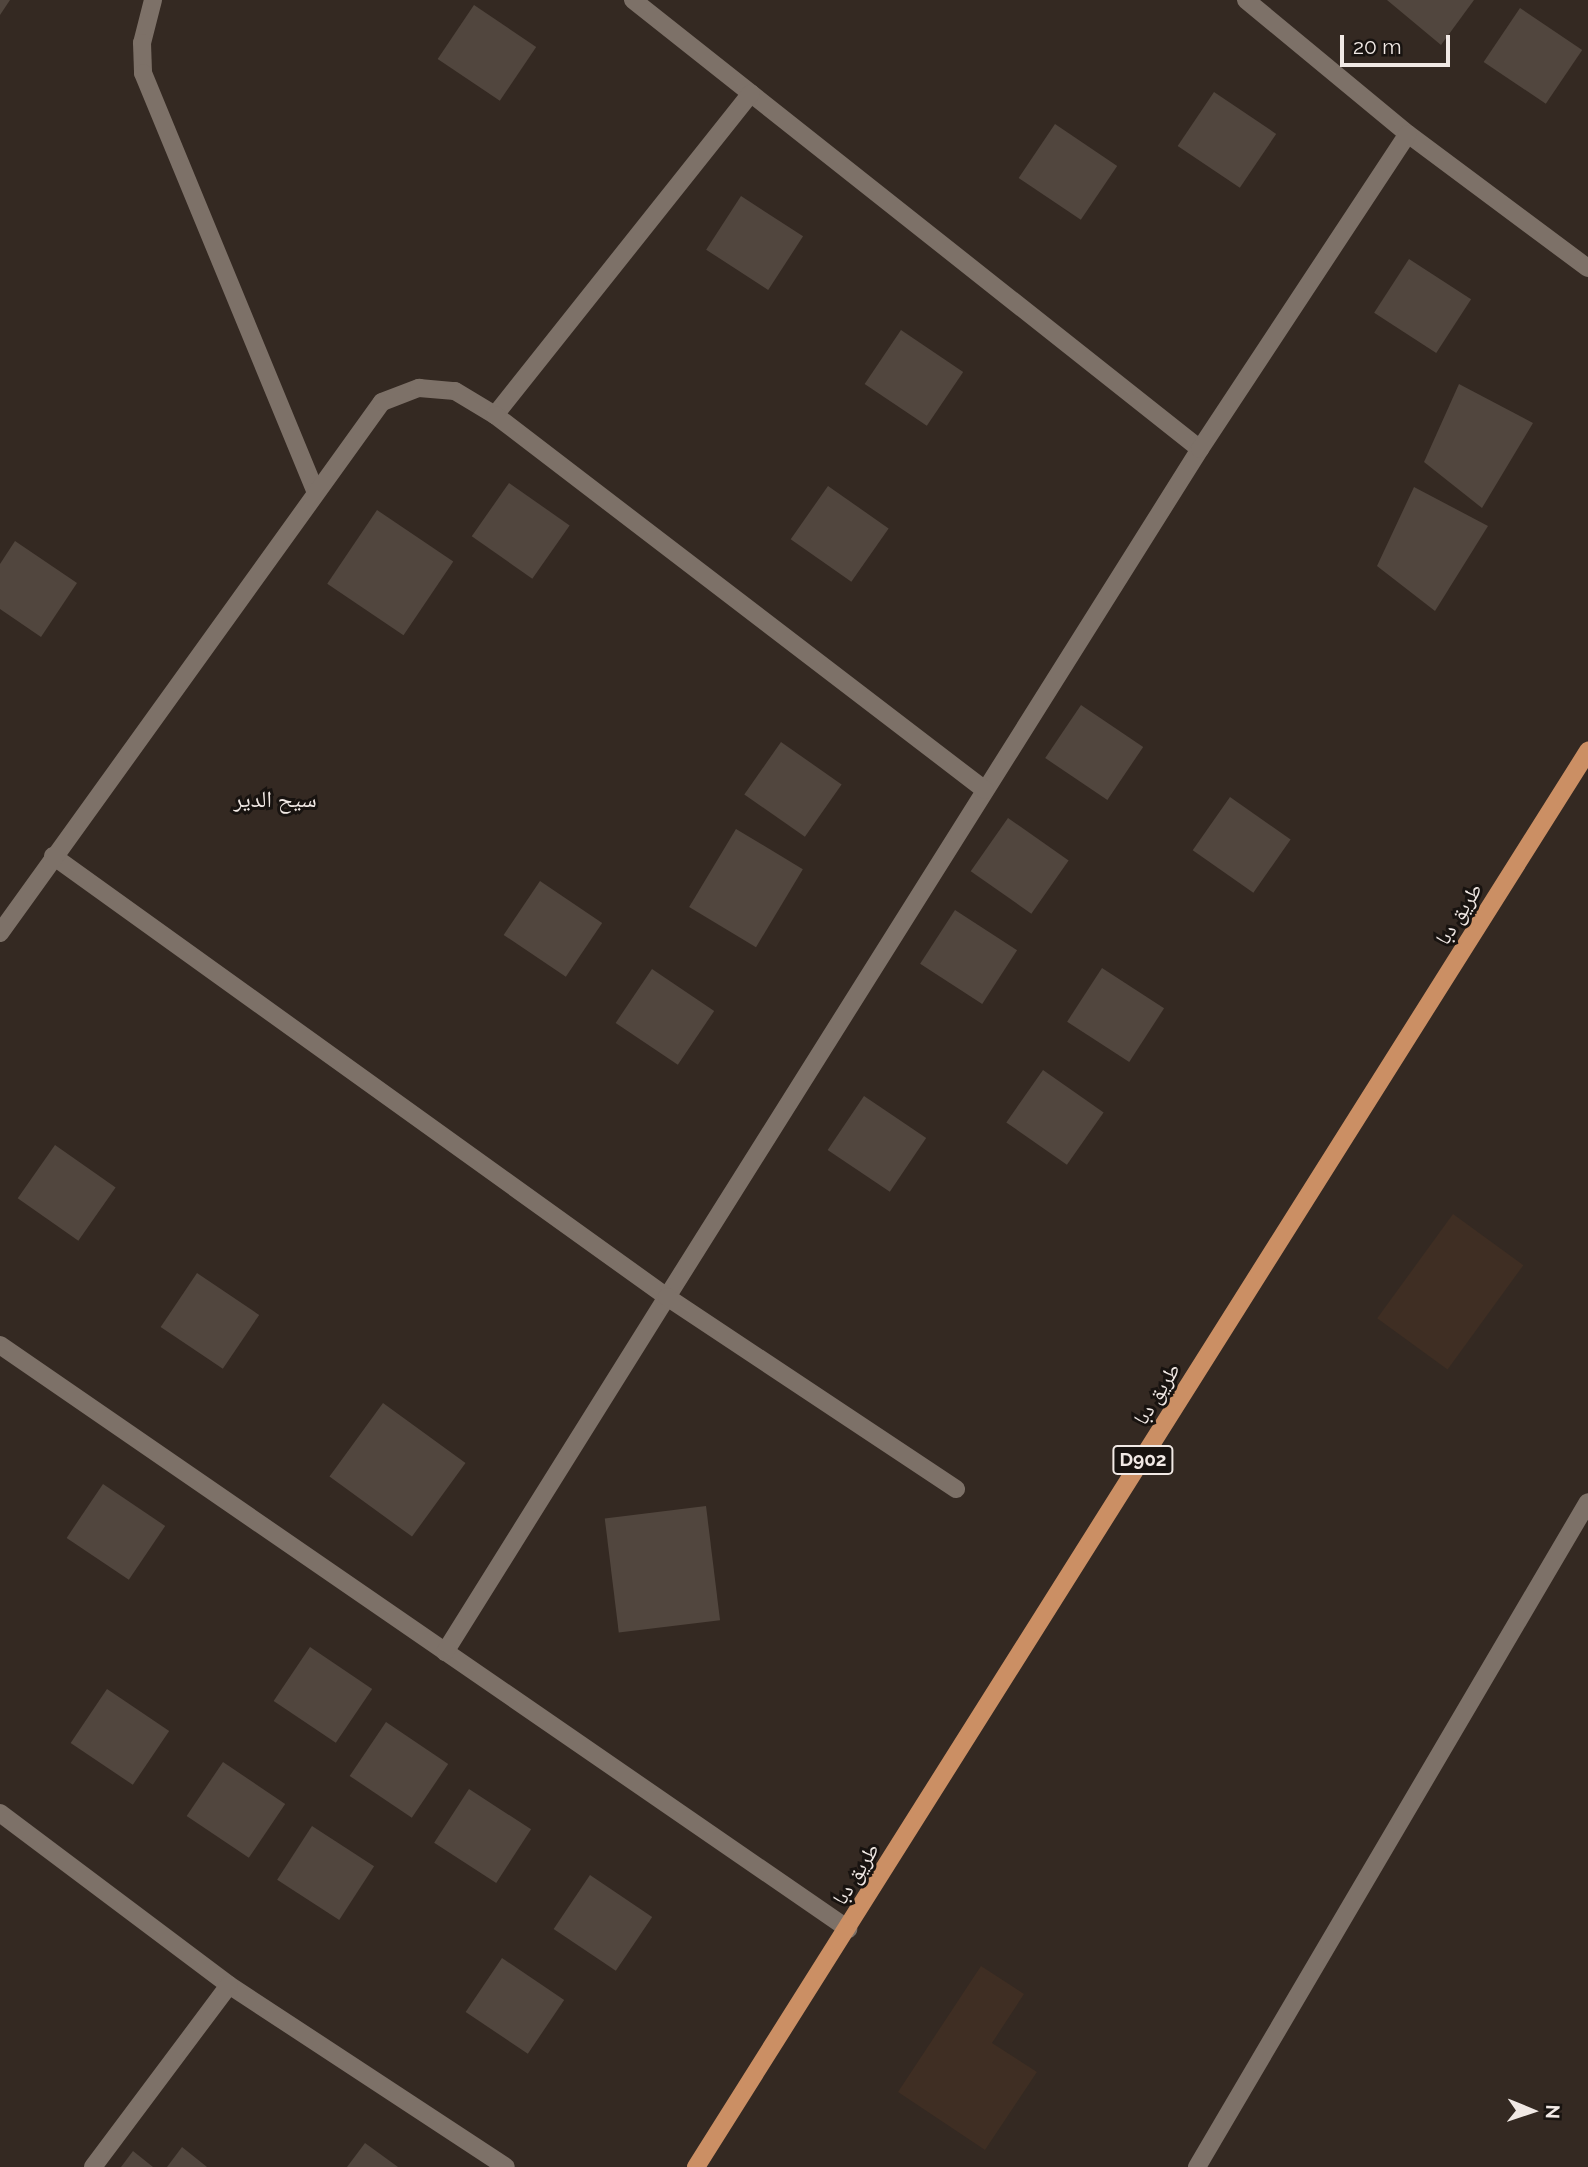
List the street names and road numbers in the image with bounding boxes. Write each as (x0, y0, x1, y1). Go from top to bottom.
street label: طريق دبا (1430, 878, 1488, 950)
street label: طريق دبا (1128, 1358, 1186, 1430)
road number: D902 (1112, 1444, 1174, 1476)
street label: طريق دبا (827, 1838, 885, 1910)

